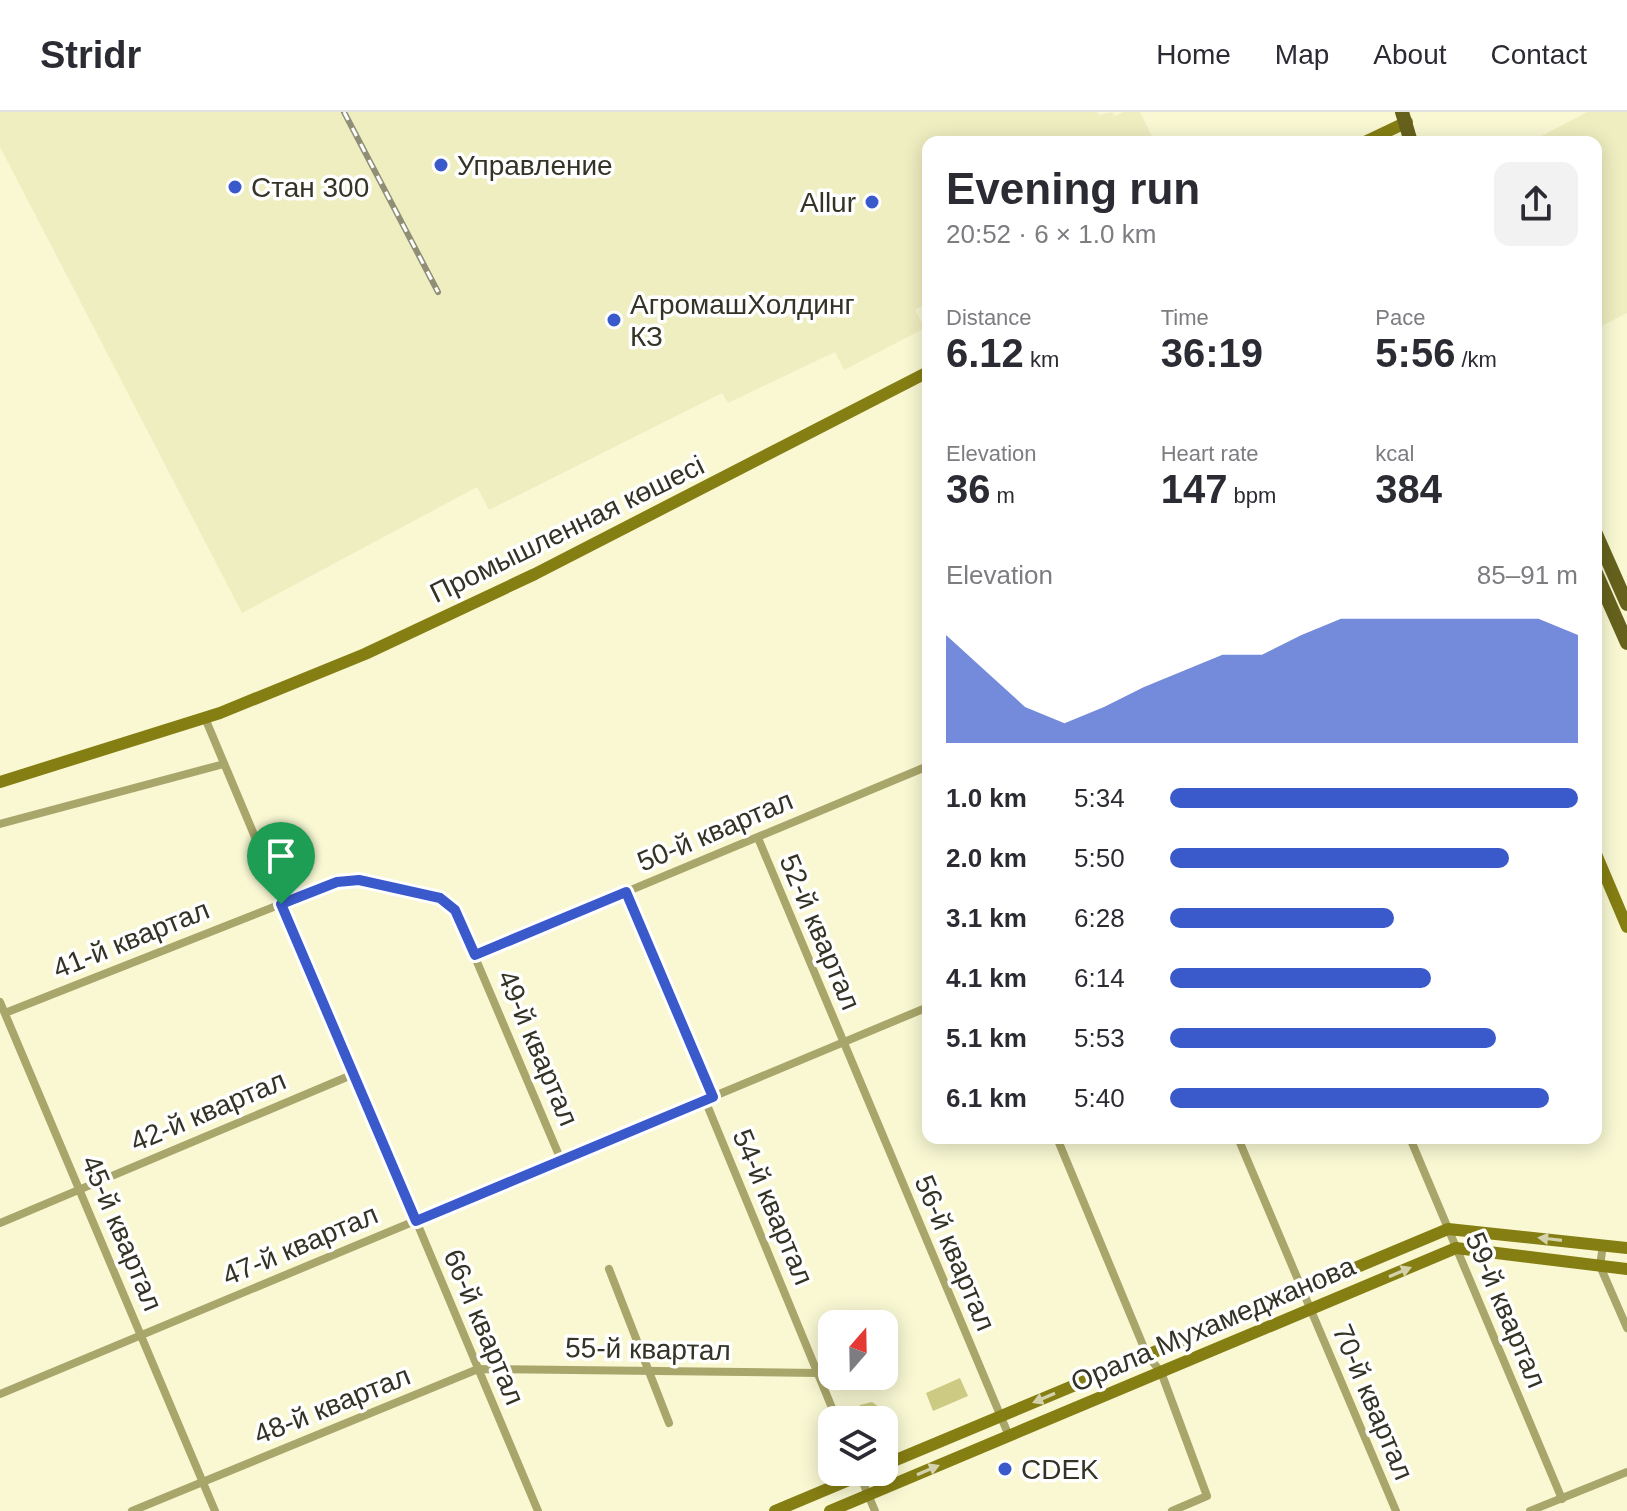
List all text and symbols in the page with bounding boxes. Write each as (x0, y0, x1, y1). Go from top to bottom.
text: Stridr (40, 34, 141, 76)
text: Home (1156, 39, 1231, 70)
text: Map (1275, 39, 1329, 70)
text: About (1373, 39, 1447, 70)
text: Contact (1491, 39, 1587, 70)
place label: Управление (457, 150, 613, 181)
marker: Управление (432, 156, 450, 174)
button: share (1494, 162, 1578, 246)
text: Evening run (946, 164, 1200, 213)
place label: Стан 300 (251, 172, 369, 203)
marker: Стан 300 (226, 178, 244, 196)
place label: Allur (800, 187, 856, 218)
marker: Allur (863, 193, 881, 211)
text: 20:52 · 6 × 1.0 km (946, 219, 1156, 249)
place label: АгромашХолдинг КЗ (630, 289, 855, 352)
text: Distance (946, 305, 1032, 330)
text: Time (1161, 305, 1209, 330)
text: Pace (1375, 305, 1425, 330)
marker: АгромашХолдинг КЗ (605, 311, 623, 329)
text: 6.12 (946, 331, 1024, 375)
text: 36:19 (1161, 331, 1263, 375)
text: 5:56 (1375, 331, 1455, 375)
text: km (1024, 347, 1059, 372)
text: /km (1455, 347, 1497, 372)
text: Elevation (946, 441, 1037, 466)
text: Heart rate (1161, 441, 1258, 466)
text: kcal (1375, 441, 1414, 466)
street label: Промышленная көшесі (425, 449, 709, 609)
text: 36 (946, 467, 991, 511)
text: 147 (1161, 467, 1227, 511)
text: 384 (1375, 467, 1442, 511)
text: m (991, 483, 1015, 508)
text: bpm (1227, 483, 1276, 508)
text: Elevation (946, 560, 1053, 590)
text: 85–91 m (1477, 560, 1578, 590)
text: 1.0 km (946, 783, 1027, 813)
text: 5:34 (1074, 783, 1125, 813)
street label: 50-й квартал (633, 784, 797, 878)
pin (247, 822, 315, 904)
icon: arrive (259, 834, 303, 878)
text: 2.0 km (946, 843, 1027, 873)
text: 5:50 (1074, 843, 1125, 873)
street label: 52-й квартал (773, 850, 867, 1014)
street label: 41-й квартал (48, 894, 214, 984)
text: 3.1 km (946, 903, 1027, 933)
text: 6:28 (1074, 903, 1125, 933)
text: 4.1 km (946, 963, 1027, 993)
text: 6:14 (1074, 963, 1125, 993)
street label: 49-й квартал (491, 966, 585, 1130)
text: 5.1 km (946, 1023, 1027, 1053)
text: 5:53 (1074, 1023, 1125, 1053)
street label: 42-й квартал (126, 1064, 290, 1158)
text: 6.1 km (946, 1083, 1027, 1113)
text: 5:40 (1074, 1083, 1125, 1113)
street label: 54-й квартал (726, 1125, 820, 1289)
street label: 45-й квартал (75, 1151, 169, 1315)
street label: 56-й квартал (908, 1171, 1002, 1335)
street label: 47-й квартал (218, 1198, 382, 1292)
street label: 59-й квартал (1459, 1228, 1553, 1392)
one-way arrow (1537, 1232, 1562, 1245)
street label: 66-й квартал (437, 1245, 531, 1409)
street label: Орала Мухамеджанова (1066, 1250, 1360, 1398)
one-way arrow (1388, 1266, 1412, 1279)
north arrow (818, 1310, 898, 1390)
map controls (818, 1310, 898, 1486)
street label: 70-й квартал (1326, 1320, 1420, 1484)
street label: 55-й квартал (565, 1332, 731, 1366)
street label: 48-й квартал (249, 1360, 415, 1450)
one-way arrow (1032, 1392, 1056, 1405)
button: layers (818, 1406, 898, 1486)
place label: CDEK (1021, 1454, 1099, 1485)
marker: CDEK (996, 1460, 1014, 1478)
one-way arrow (916, 1463, 940, 1476)

